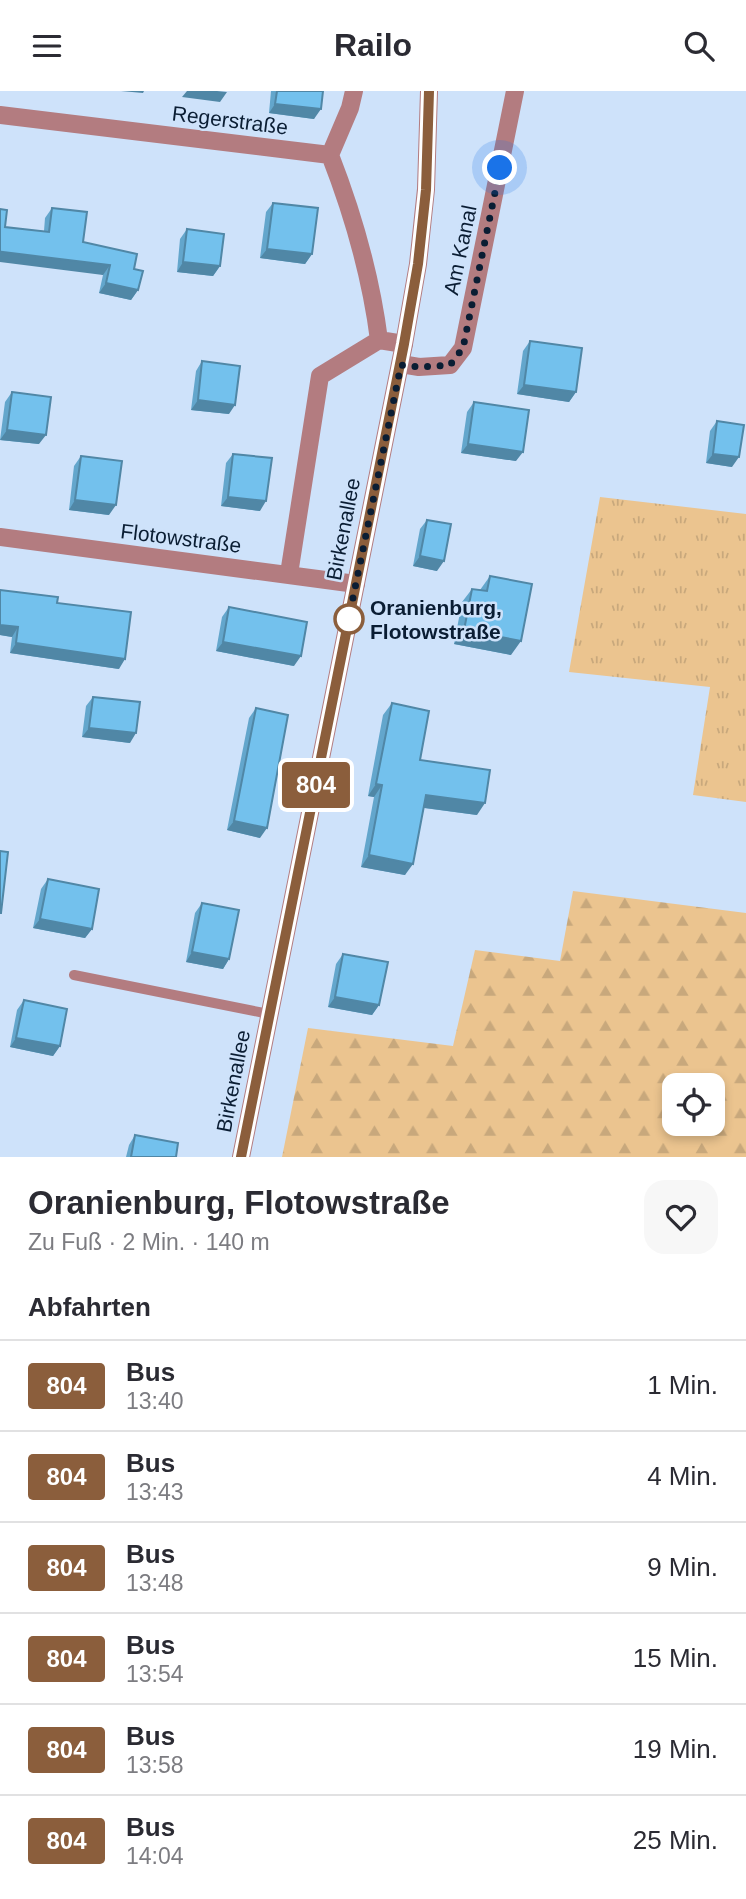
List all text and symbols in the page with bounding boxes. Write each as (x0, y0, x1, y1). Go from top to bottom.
icon: menu (28, 27, 66, 65)
text: Railo (334, 27, 412, 63)
icon: search (680, 27, 718, 65)
street label: Regerstraße (171, 101, 289, 139)
your location (482, 150, 517, 185)
street label: Am Kanal (439, 203, 481, 297)
street label: Birkenallee (322, 476, 364, 582)
street label: Flotowstraße (119, 519, 243, 557)
place label: Oranienburg, Flotowstraße (370, 596, 502, 643)
marker: Oranienburg, Flotowstraße (334, 604, 364, 634)
line badge: 804 (276, 762, 356, 808)
text: 804 (296, 771, 336, 798)
street label: Birkenallee (212, 1028, 254, 1134)
map controls (662, 1073, 725, 1136)
button: locate (662, 1073, 725, 1136)
button: heart (644, 1180, 718, 1254)
text: Oranienburg, Flotowstraße (28, 1184, 450, 1221)
text: Zu Fuß · 2 Min. · 140 m (28, 1229, 270, 1255)
text: Abfahrten (28, 1292, 151, 1322)
text: Bus (126, 1357, 175, 1387)
text: 1 Min. (647, 1370, 718, 1400)
text: 804 (46, 1372, 87, 1399)
text: 13:40 (126, 1388, 184, 1414)
text: Bus (126, 1448, 175, 1478)
text: 4 Min. (647, 1461, 718, 1491)
text: 804 (46, 1463, 87, 1490)
text: 13:43 (126, 1479, 184, 1505)
text: Bus (126, 1539, 175, 1569)
text: 9 Min. (647, 1552, 718, 1582)
text: 804 (46, 1554, 87, 1581)
text: 13:48 (126, 1570, 184, 1596)
text: Bus (126, 1630, 175, 1660)
text: 15 Min. (633, 1643, 718, 1673)
text: 804 (46, 1645, 87, 1672)
text: 13:54 (126, 1661, 184, 1687)
text: Bus (126, 1721, 175, 1751)
text: 19 Min. (633, 1734, 718, 1764)
text: 804 (46, 1736, 87, 1763)
text: 13:58 (126, 1752, 184, 1778)
text: Bus (126, 1812, 175, 1842)
text: 25 Min. (633, 1825, 718, 1855)
text: 804 (46, 1827, 87, 1854)
text: 14:04 (126, 1843, 184, 1869)

